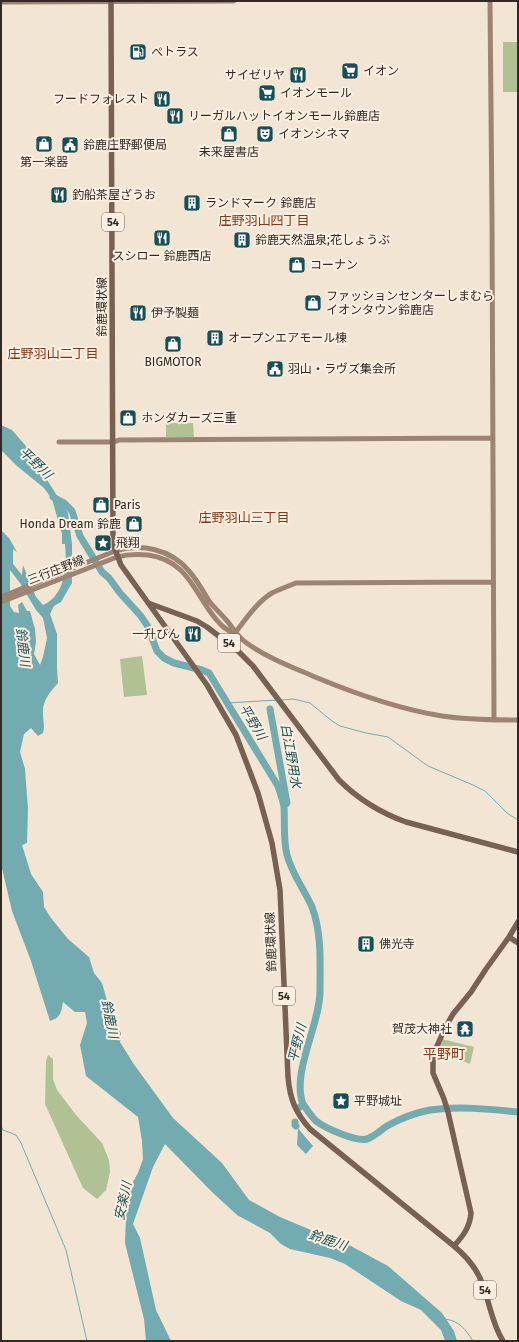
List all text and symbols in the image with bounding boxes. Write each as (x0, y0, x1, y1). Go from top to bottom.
fuel station icon: ぺトラス (128, 42, 148, 62)
place label: ぺトラス (151, 45, 199, 59)
supermarket icon: イオン (340, 61, 360, 81)
place label: イオン (363, 64, 399, 78)
restaurant icon: サイゼリヤ (288, 65, 308, 85)
place label: サイゼリヤ (225, 68, 285, 82)
supermarket icon: イオンモール (257, 83, 277, 103)
place label: イオンモール (280, 86, 352, 100)
restaurant icon: フードフォレスト (152, 89, 172, 109)
place label: フードフォレスト (53, 92, 149, 106)
restaurant icon: リーガルハットイオンモール鈴鹿店 (165, 106, 185, 126)
place label: リーガルハットイオンモール鈴鹿店 (188, 109, 380, 123)
shop icon: 未来屋書店 (219, 124, 239, 144)
theatre icon: イオンシネマ (255, 124, 275, 144)
place label: イオンシネマ (278, 127, 350, 141)
shop icon: 第一楽器 (34, 134, 54, 154)
public building icon: 鈴鹿庄野郵便局 (60, 135, 80, 155)
place label: 鈴鹿庄野郵便局 (83, 138, 167, 152)
place label: 未来屋書店 (199, 145, 259, 159)
place label: 第一楽器 (20, 155, 68, 169)
restaurant icon: 釣船茶屋ざうお (49, 185, 69, 205)
place label: 釣船茶屋ざうお (72, 188, 156, 202)
building icon: ランドマーク 鈴鹿店 (182, 193, 202, 213)
place label: ランドマーク 鈴鹿店 (205, 196, 316, 210)
road number: 54 (102, 213, 124, 231)
district label: 庄野羽山四丁目 (218, 213, 310, 228)
restaurant icon: スシロー 鈴鹿西店 (152, 228, 172, 248)
building icon: 鈴鹿天然温泉;花しょうぶ (232, 230, 252, 250)
place label: 鈴鹿天然温泉;花しょうぶ (255, 233, 390, 247)
place label: スシロー 鈴鹿西店 (112, 249, 212, 263)
shop icon: コーナン (287, 255, 307, 275)
place label: コーナン (310, 258, 358, 272)
street label: 鈴鹿環状線 (95, 277, 109, 337)
place label: ファッションセンターしまむら イオンタウン鈴鹿店 (326, 289, 494, 317)
shop icon: ファッションセンターしまむら イオンタウン鈴鹿店 (303, 293, 323, 313)
restaurant icon: 伊予製麺 (128, 303, 148, 323)
place label: 伊予製麺 (151, 306, 199, 320)
building icon: オープンエアモール棟 (205, 328, 225, 348)
place label: オープンエアモール棟 (228, 331, 347, 345)
shop icon: BIGMOTOR (163, 334, 183, 354)
district label: 庄野羽山二丁目 (7, 346, 99, 361)
place label: BIGMOTOR (145, 355, 201, 369)
public building icon: 羽山・ラヴズ集会所 (265, 359, 285, 379)
place label: 羽山・ラヴズ集会所 (288, 362, 396, 376)
shop icon: ホンダカーズ三重 (118, 408, 138, 428)
place label: ホンダカーズ三重 (141, 411, 236, 425)
water label: 平野川 (17, 444, 57, 483)
shop icon: Paris (91, 495, 111, 515)
place label: Paris (114, 498, 141, 512)
district label: 庄野羽山三丁目 (198, 510, 290, 525)
shop icon: Honda Dream 鈴鹿 (124, 514, 144, 534)
place label: Honda Dream 鈴鹿 (20, 517, 121, 531)
place icon: 飛翔 (93, 533, 113, 553)
place label: 飛翔 (116, 536, 140, 550)
street label: 三行庄野線 (25, 553, 87, 587)
restaurant icon: 一升びん (183, 624, 203, 644)
water label: 鈴鹿川 (13, 627, 33, 669)
place label: 一升びん (132, 627, 180, 641)
road number: 54 (218, 634, 240, 652)
water label: 平野川 (237, 701, 270, 744)
water label: 白江野用水 (278, 723, 304, 791)
street label: 鈴鹿環状線 (263, 912, 279, 972)
building icon: 佛光寺 (356, 934, 376, 954)
place label: 佛光寺 (379, 937, 415, 951)
road number: 54 (273, 987, 295, 1005)
water label: 鈴鹿川 (99, 998, 121, 1042)
temple icon: 賀茂大神社 (455, 1019, 475, 1039)
water label: 平野川 (285, 1020, 309, 1064)
place label: 賀茂大神社 (392, 1022, 452, 1036)
district label: 平野町 (423, 1046, 465, 1063)
place icon: 平野城址 (331, 1091, 351, 1111)
place label: 平野城址 (354, 1094, 402, 1108)
water label: 安楽川 (112, 1178, 135, 1222)
water label: 鈴鹿川 (307, 1227, 351, 1254)
road number: 54 (474, 1281, 496, 1299)

